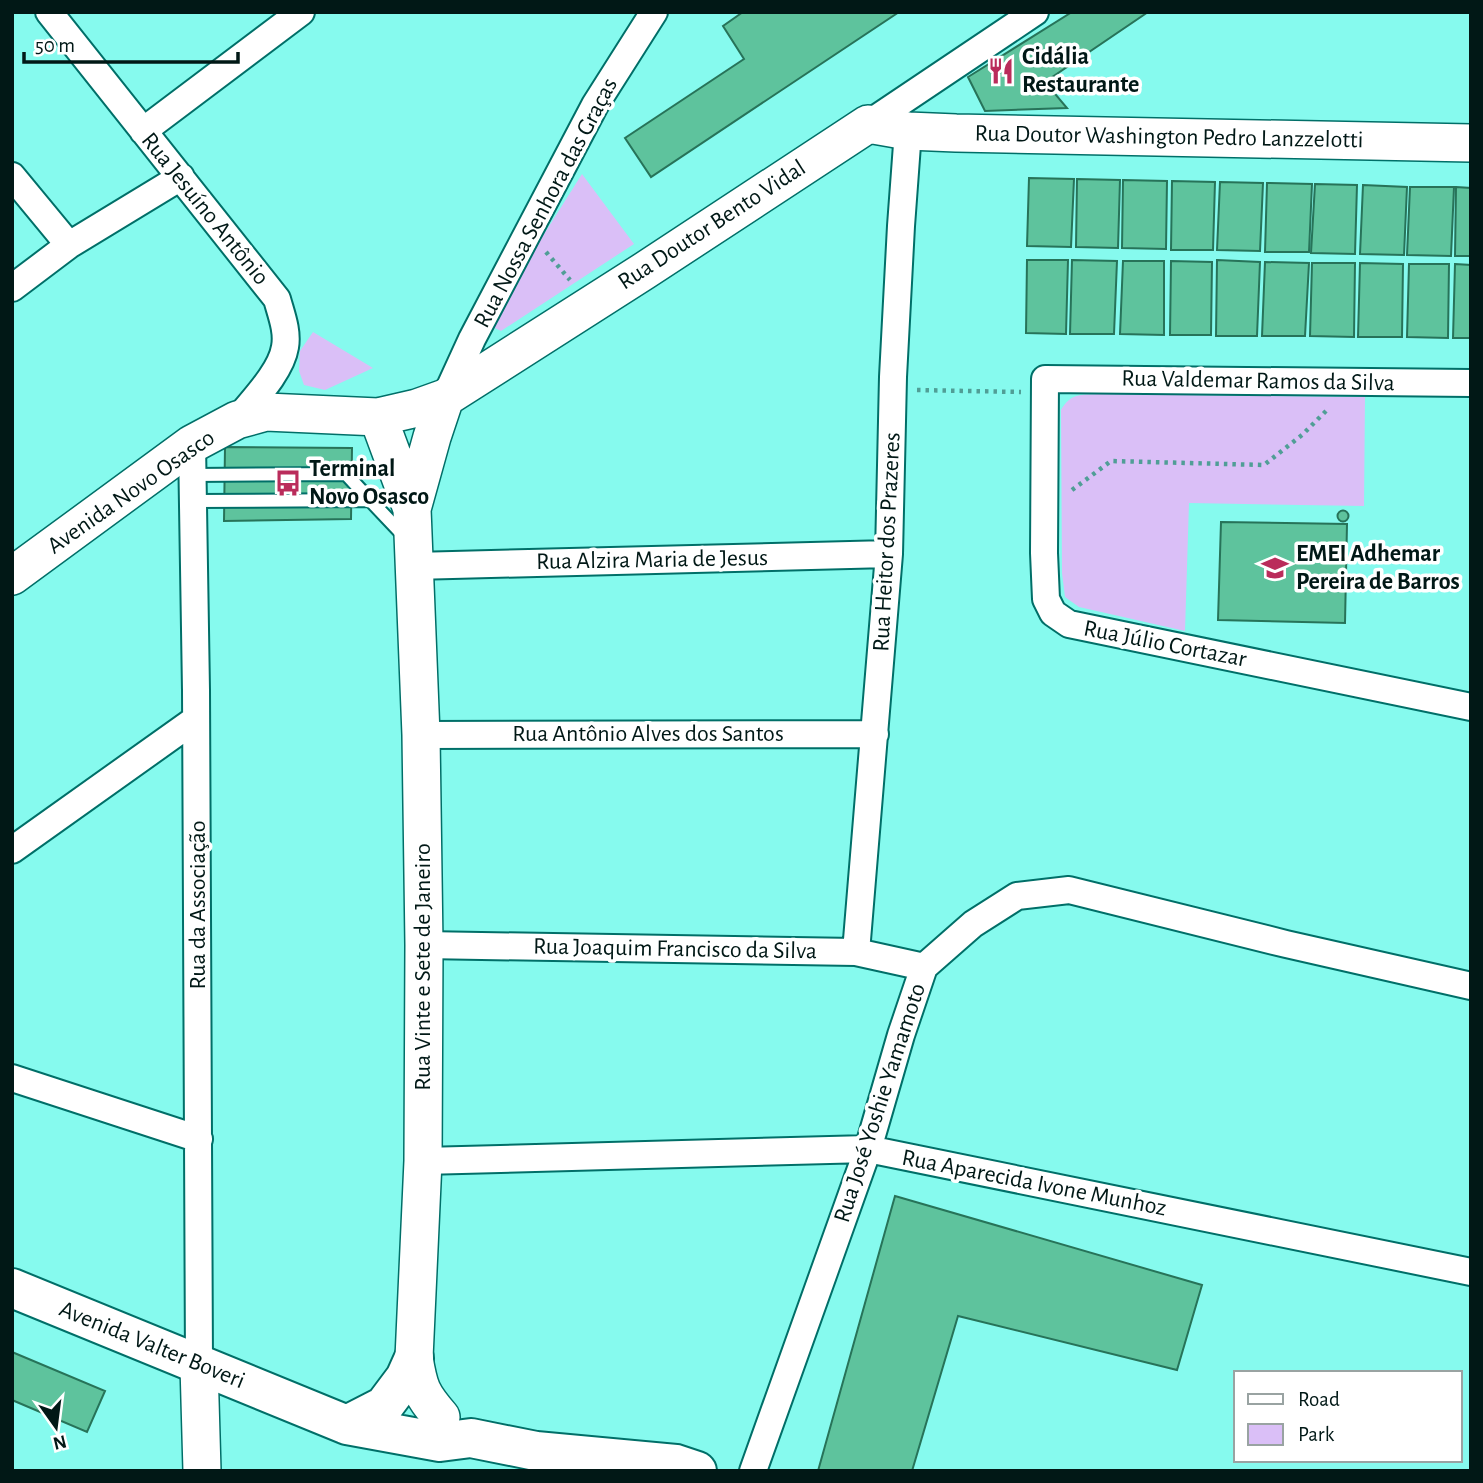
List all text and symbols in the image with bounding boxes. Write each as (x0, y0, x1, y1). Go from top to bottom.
scale bar (24, 21, 238, 65)
text: 50 m (35, 35, 75, 56)
place label: Cidália Restaurante (1022, 45, 1139, 97)
restaurant icon: Cidália Restaurante (986, 56, 1016, 86)
street label: Rua Nossa Senhora das Graças (470, 74, 622, 332)
street label: Rua Doutor Washington Pedro Lanzzelotti (974, 122, 1364, 152)
street label: Rua Jesuíno Antônio (136, 128, 274, 290)
street label: Rua Doutor Bento Vidal (614, 156, 810, 294)
street label: Rua Valdemar Ramos da Silva (1121, 367, 1395, 395)
street label: Avenida Novo Osasco (43, 425, 219, 559)
street label: Rua Heitor dos Prazeres (869, 432, 905, 652)
place label: Terminal Novo Osasco (309, 457, 429, 509)
bus stop icon: Terminal Novo Osasco (273, 468, 303, 498)
place label: EMEI Adhemar Pereira de Barros (1296, 542, 1460, 594)
street label: Rua Alzira Maria de Jesus (536, 546, 768, 574)
school or university icon: EMEI Adhemar Pereira de Barros (1260, 553, 1290, 583)
street label: Rua Júlio Cortazar (1081, 616, 1249, 672)
street label: Rua Antônio Alves dos Santos (512, 722, 784, 746)
street label: Rua da Associação (186, 821, 210, 989)
street label: Rua Vinte e Sete de Janeiro (411, 843, 435, 1091)
street label: Rua Joaquim Francisco da Silva (533, 935, 817, 963)
street label: Rua José Yoshie Yamamoto (830, 980, 930, 1226)
street label: Rua Aparecida Ivone Munhoz (900, 1146, 1168, 1220)
street label: Avenida Valter Boveri (56, 1297, 248, 1393)
legend (1234, 1371, 1462, 1462)
text: Road (1298, 1389, 1340, 1410)
north arrow (21, 1392, 91, 1462)
text: Park (1298, 1424, 1335, 1445)
text: N (51, 1431, 68, 1453)

